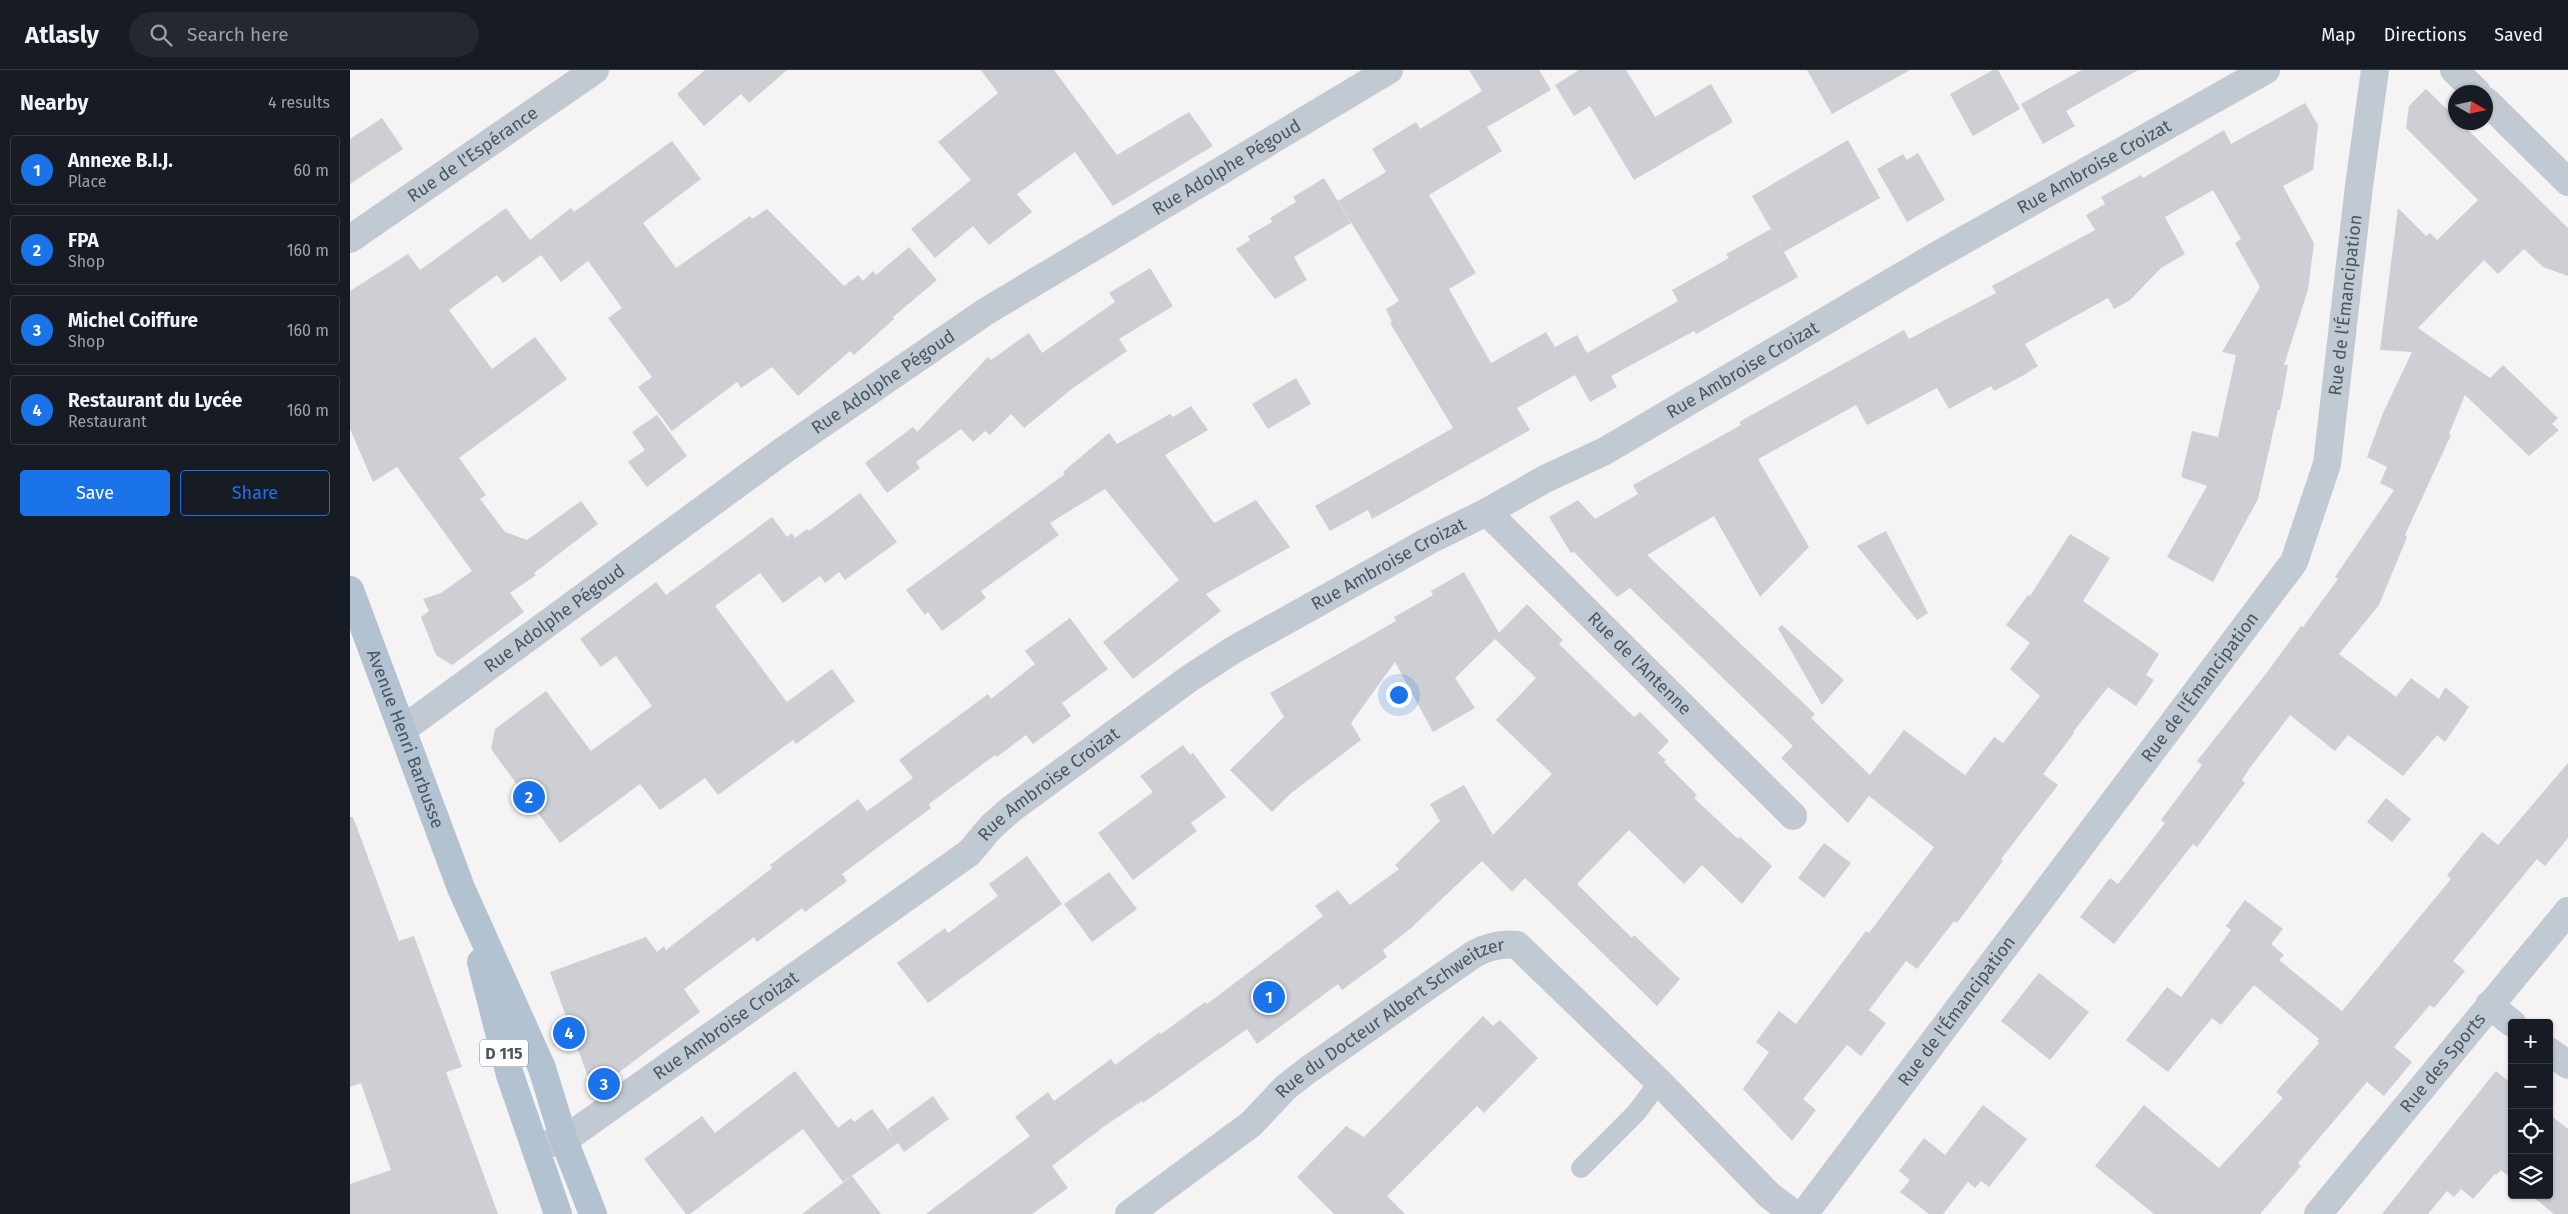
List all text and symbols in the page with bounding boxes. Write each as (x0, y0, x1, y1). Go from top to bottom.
search box (129, 12, 479, 57)
text: Atlasly (25, 21, 99, 49)
icon: search (147, 21, 175, 49)
text: Search here (187, 23, 289, 46)
text: Map (2321, 24, 2356, 46)
text: Directions (2384, 24, 2466, 46)
text: Saved (2494, 24, 2543, 46)
north arrow (2448, 85, 2493, 130)
text: Nearby (20, 90, 88, 116)
text: 4 results (268, 93, 330, 112)
street label: Rue de l'Espérance (403, 102, 542, 207)
street label: Rue Adolphe Pégoud (1148, 114, 1305, 220)
street label: Rue Ambroise Croizat (2013, 115, 2175, 219)
text: Annexe B.I.J. (68, 149, 173, 172)
text: 1 (33, 161, 41, 180)
text: 60 m (294, 161, 329, 180)
text: Place (68, 172, 107, 191)
street label: Rue de l'Émancipation (2324, 213, 2367, 397)
text: FPA (68, 229, 99, 252)
text: 2 (33, 241, 41, 260)
text: 160 m (287, 241, 329, 260)
text: Shop (68, 252, 105, 271)
text: Michel Coiffure (68, 309, 198, 332)
street label: Rue Ambroise Croizat (1662, 316, 1823, 423)
text: 3 (33, 321, 41, 340)
text: 160 m (287, 321, 329, 340)
street label: Rue Adolphe Pégoud (807, 325, 959, 439)
text: Shop (68, 332, 105, 351)
text: Restaurant du Lycée (68, 389, 242, 412)
text: 4 (32, 401, 42, 420)
text: 160 m (287, 401, 329, 420)
text: Restaurant (68, 412, 147, 431)
button: Save (20, 470, 170, 516)
button: Share (180, 470, 330, 516)
street label: Rue Ambroise Croizat (1307, 513, 1470, 615)
street label: Rue Adolphe Pégoud (480, 559, 629, 677)
street label: Rue de l'Antenne (1583, 607, 1696, 720)
street label: Rue de l'Émancipation (2136, 608, 2263, 767)
street label: Avenue Henri Barbusse (362, 646, 449, 832)
your location (1386, 682, 1412, 708)
street label: Rue Ambroise Croizat (973, 722, 1124, 845)
pin: 2 (513, 778, 545, 816)
street label: Rue de l'Émancipation (1893, 932, 2020, 1090)
street label: Rue du Docteur Albert Schweitzer (1270, 934, 1505, 1103)
street label: Rue Ambroise Croizat (649, 966, 803, 1084)
pin: 1 (1253, 978, 1285, 1016)
street label: Rue des Sports (2395, 1009, 2490, 1117)
pin: 4 (553, 1014, 585, 1052)
map controls (2508, 1019, 2553, 1199)
button: + (2508, 1019, 2553, 1064)
road number: D 115 (480, 1040, 528, 1066)
button: − (2508, 1064, 2553, 1109)
pin: 3 (588, 1065, 620, 1103)
button: locate (2508, 1109, 2553, 1154)
button: layers (2508, 1154, 2553, 1199)

